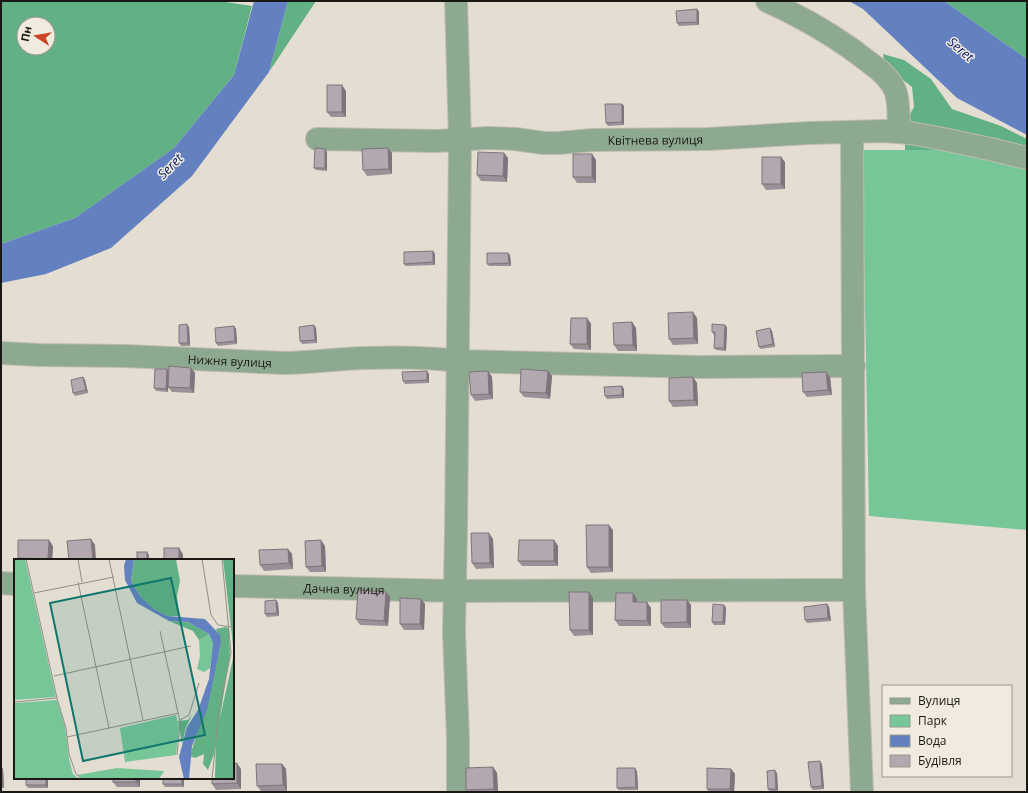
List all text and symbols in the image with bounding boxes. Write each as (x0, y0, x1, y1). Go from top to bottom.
north arrow (16, 16, 56, 56)
text: Пн (17, 25, 35, 43)
water label: Seret (944, 33, 978, 66)
street label: Квітнева вулиця (608, 131, 703, 148)
water label: Seret (153, 149, 187, 183)
street label: Нижня вулиця (187, 350, 272, 371)
inset map (14, 559, 234, 779)
street label: Дачна вулиця (303, 579, 385, 598)
legend (882, 685, 1012, 777)
text: Вулиця (918, 692, 960, 709)
text: Парк (918, 712, 948, 729)
text: Вода (918, 732, 947, 749)
text: Будівля (918, 752, 962, 769)

